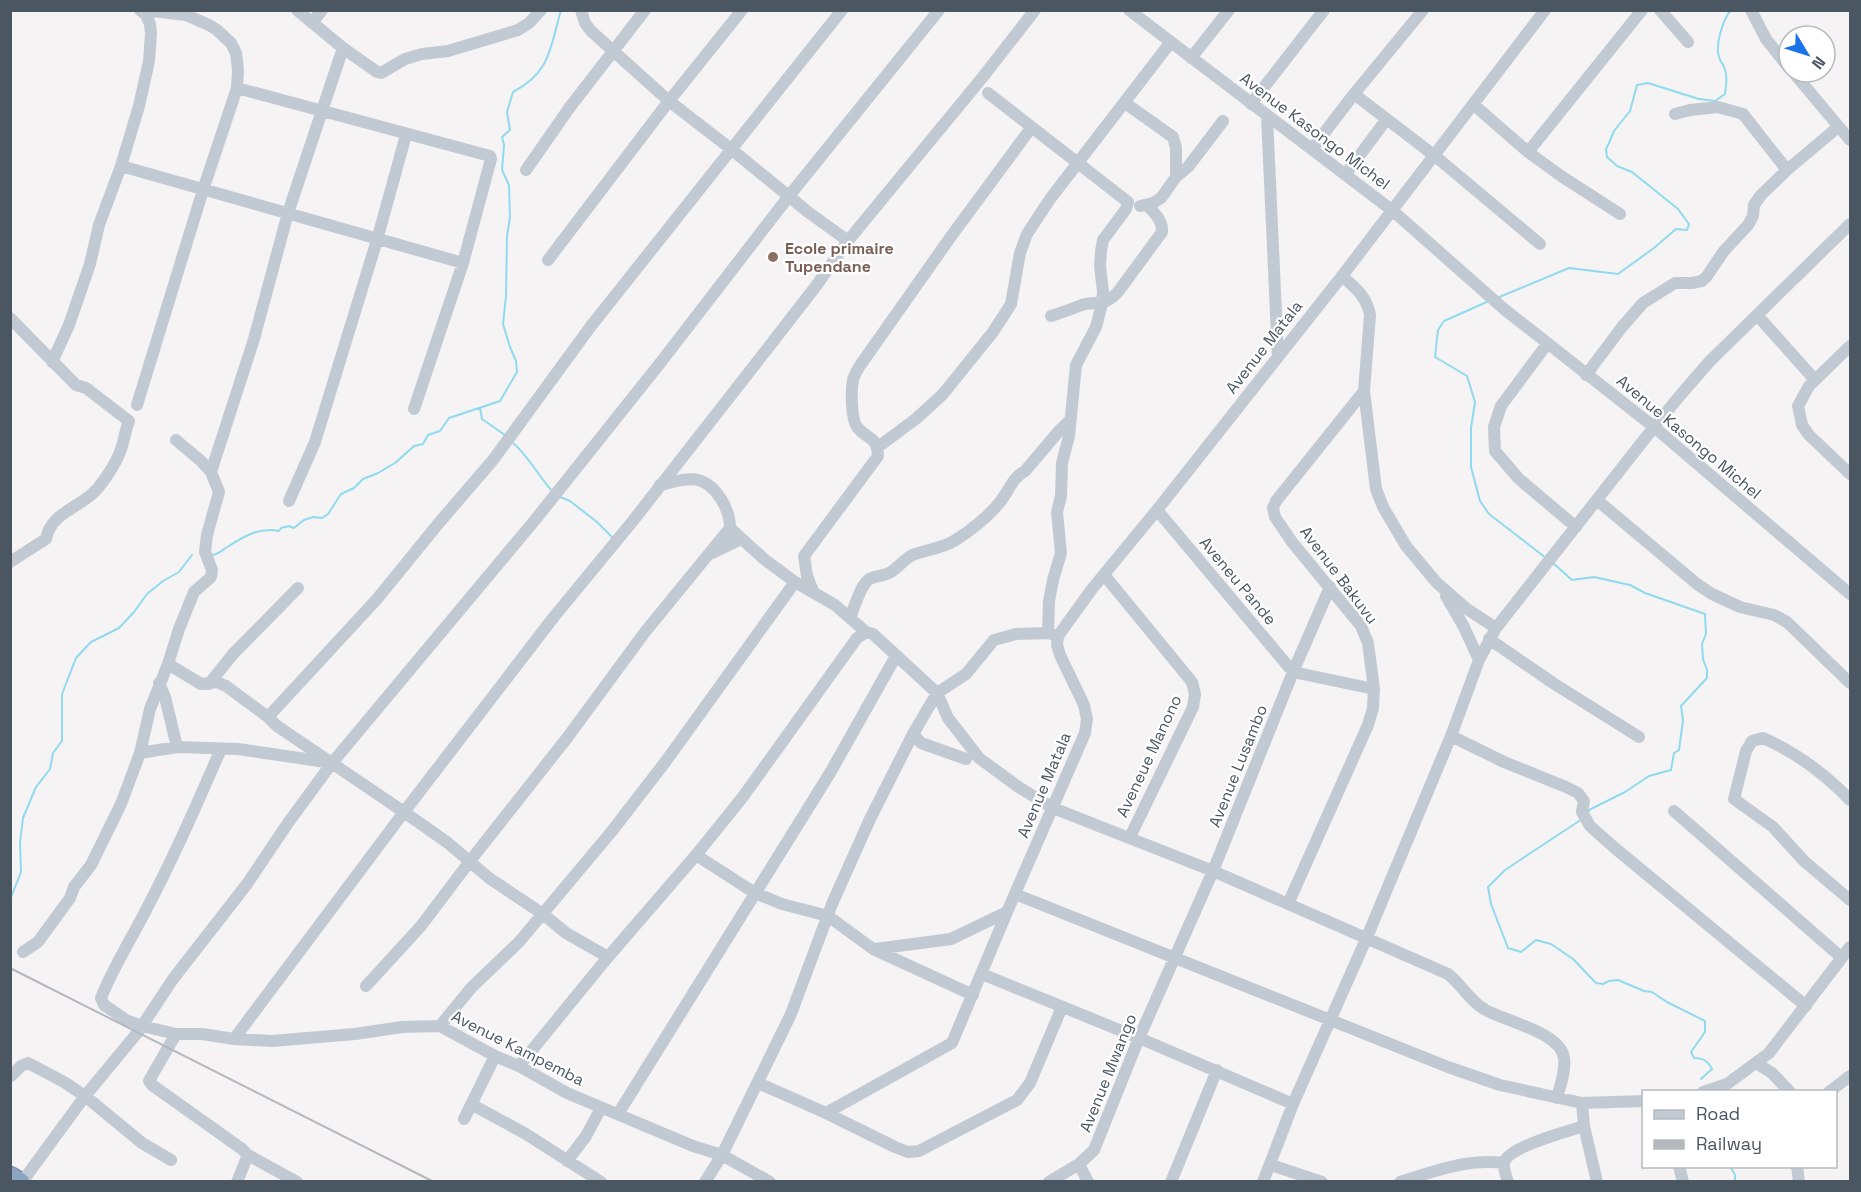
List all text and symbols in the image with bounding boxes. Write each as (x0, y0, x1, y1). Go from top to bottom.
north arrow (1777, 24, 1837, 84)
text: N (1807, 52, 1830, 74)
street label: Avenue Kasongo Michel (1236, 68, 1394, 194)
place label: Ecole primaire Tupendane (785, 238, 894, 277)
marker: Ecole primaire Tupendane (766, 250, 780, 264)
street label: Avenue Matala (1221, 296, 1307, 398)
street label: Avenue Kasongo Michel (1612, 370, 1766, 504)
street label: Avenue Bakuvu (1295, 522, 1383, 628)
street label: Aveneu Pande (1195, 533, 1281, 629)
street label: Aveneue Manono (1111, 691, 1187, 821)
street label: Avenue Lusambo (1204, 702, 1272, 830)
street label: Avenue Matala (1012, 729, 1076, 841)
street label: Avenue Kampemba (448, 1005, 588, 1091)
street label: Avenue Mwango (1075, 1011, 1141, 1135)
legend (1642, 1090, 1837, 1168)
text: Road (1696, 1102, 1740, 1125)
text: Railway (1696, 1132, 1762, 1155)

